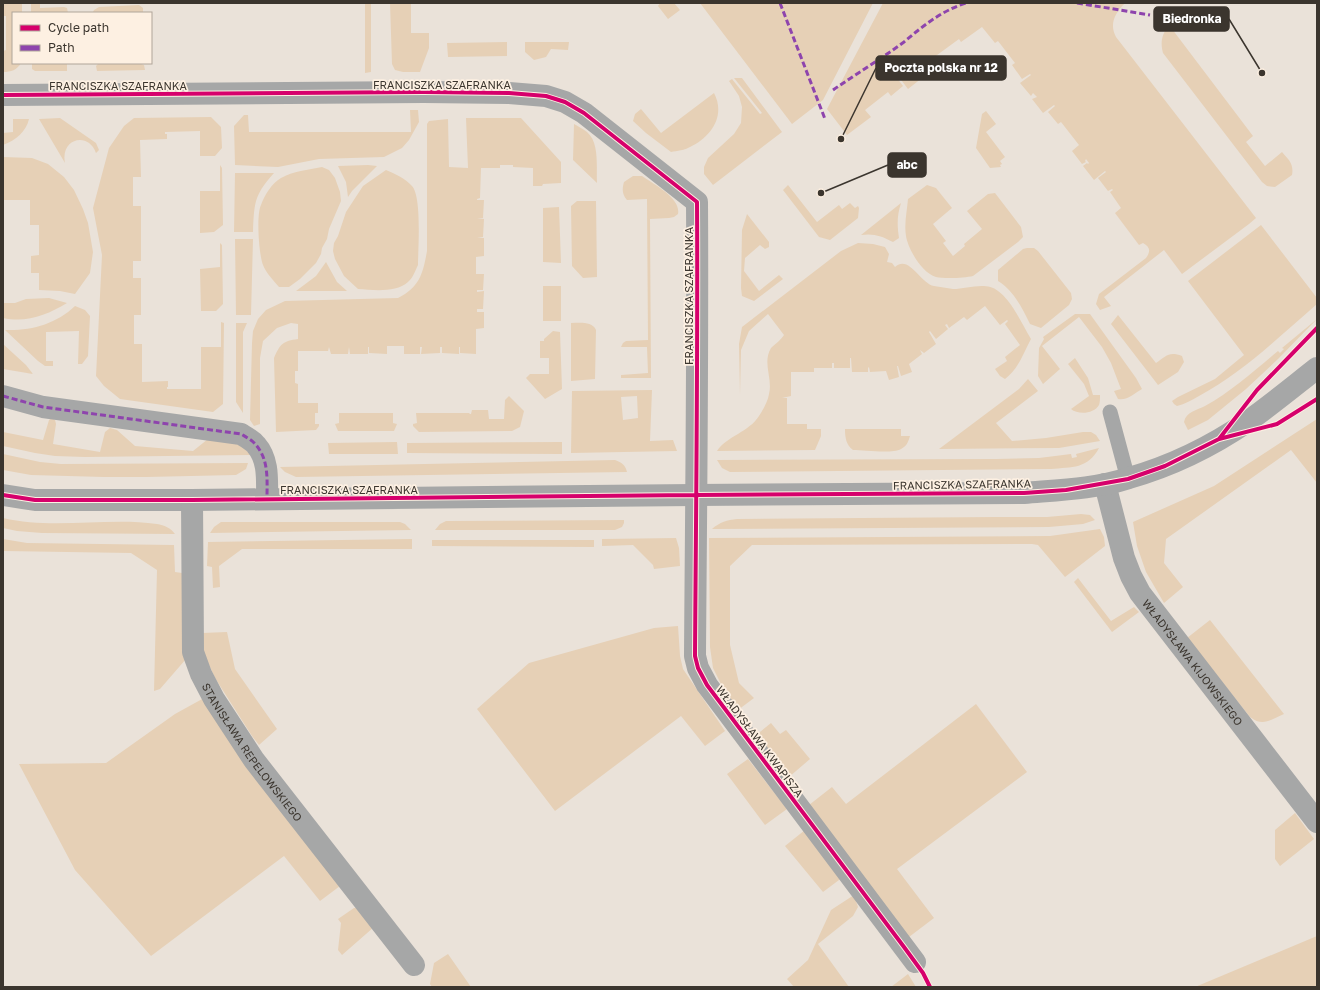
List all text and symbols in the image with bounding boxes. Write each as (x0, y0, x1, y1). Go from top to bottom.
callout: Biedronka (1154, 7, 1229, 31)
text: Biedronka (1163, 11, 1222, 26)
legend (12, 12, 152, 64)
text: Cycle path (48, 20, 109, 35)
text: Path (48, 40, 75, 55)
callout: Poczta polska nr 12 (876, 56, 1006, 80)
text: Poczta polska nr 12 (884, 60, 998, 75)
street label: FRANCISZKA SZAFRANKA (373, 78, 512, 91)
street label: FRANCISZKA SZAFRANKA (49, 79, 188, 92)
callout: abc (888, 153, 926, 177)
text: abc (896, 157, 918, 172)
street label: FRANCISZKA SZAFRANKA (682, 226, 695, 365)
street label: FRANCISZKA SZAFRANKA (893, 476, 1032, 492)
street label: FRANCISZKA SZAFRANKA (280, 483, 419, 496)
street label: WŁADYSŁAWA KIJOWSKIEGO (1140, 596, 1246, 728)
street label: STANISŁAWA REPELOWSKIEGO (200, 680, 306, 823)
street label: WŁADYSŁAWA KWAPISZA (714, 683, 807, 800)

